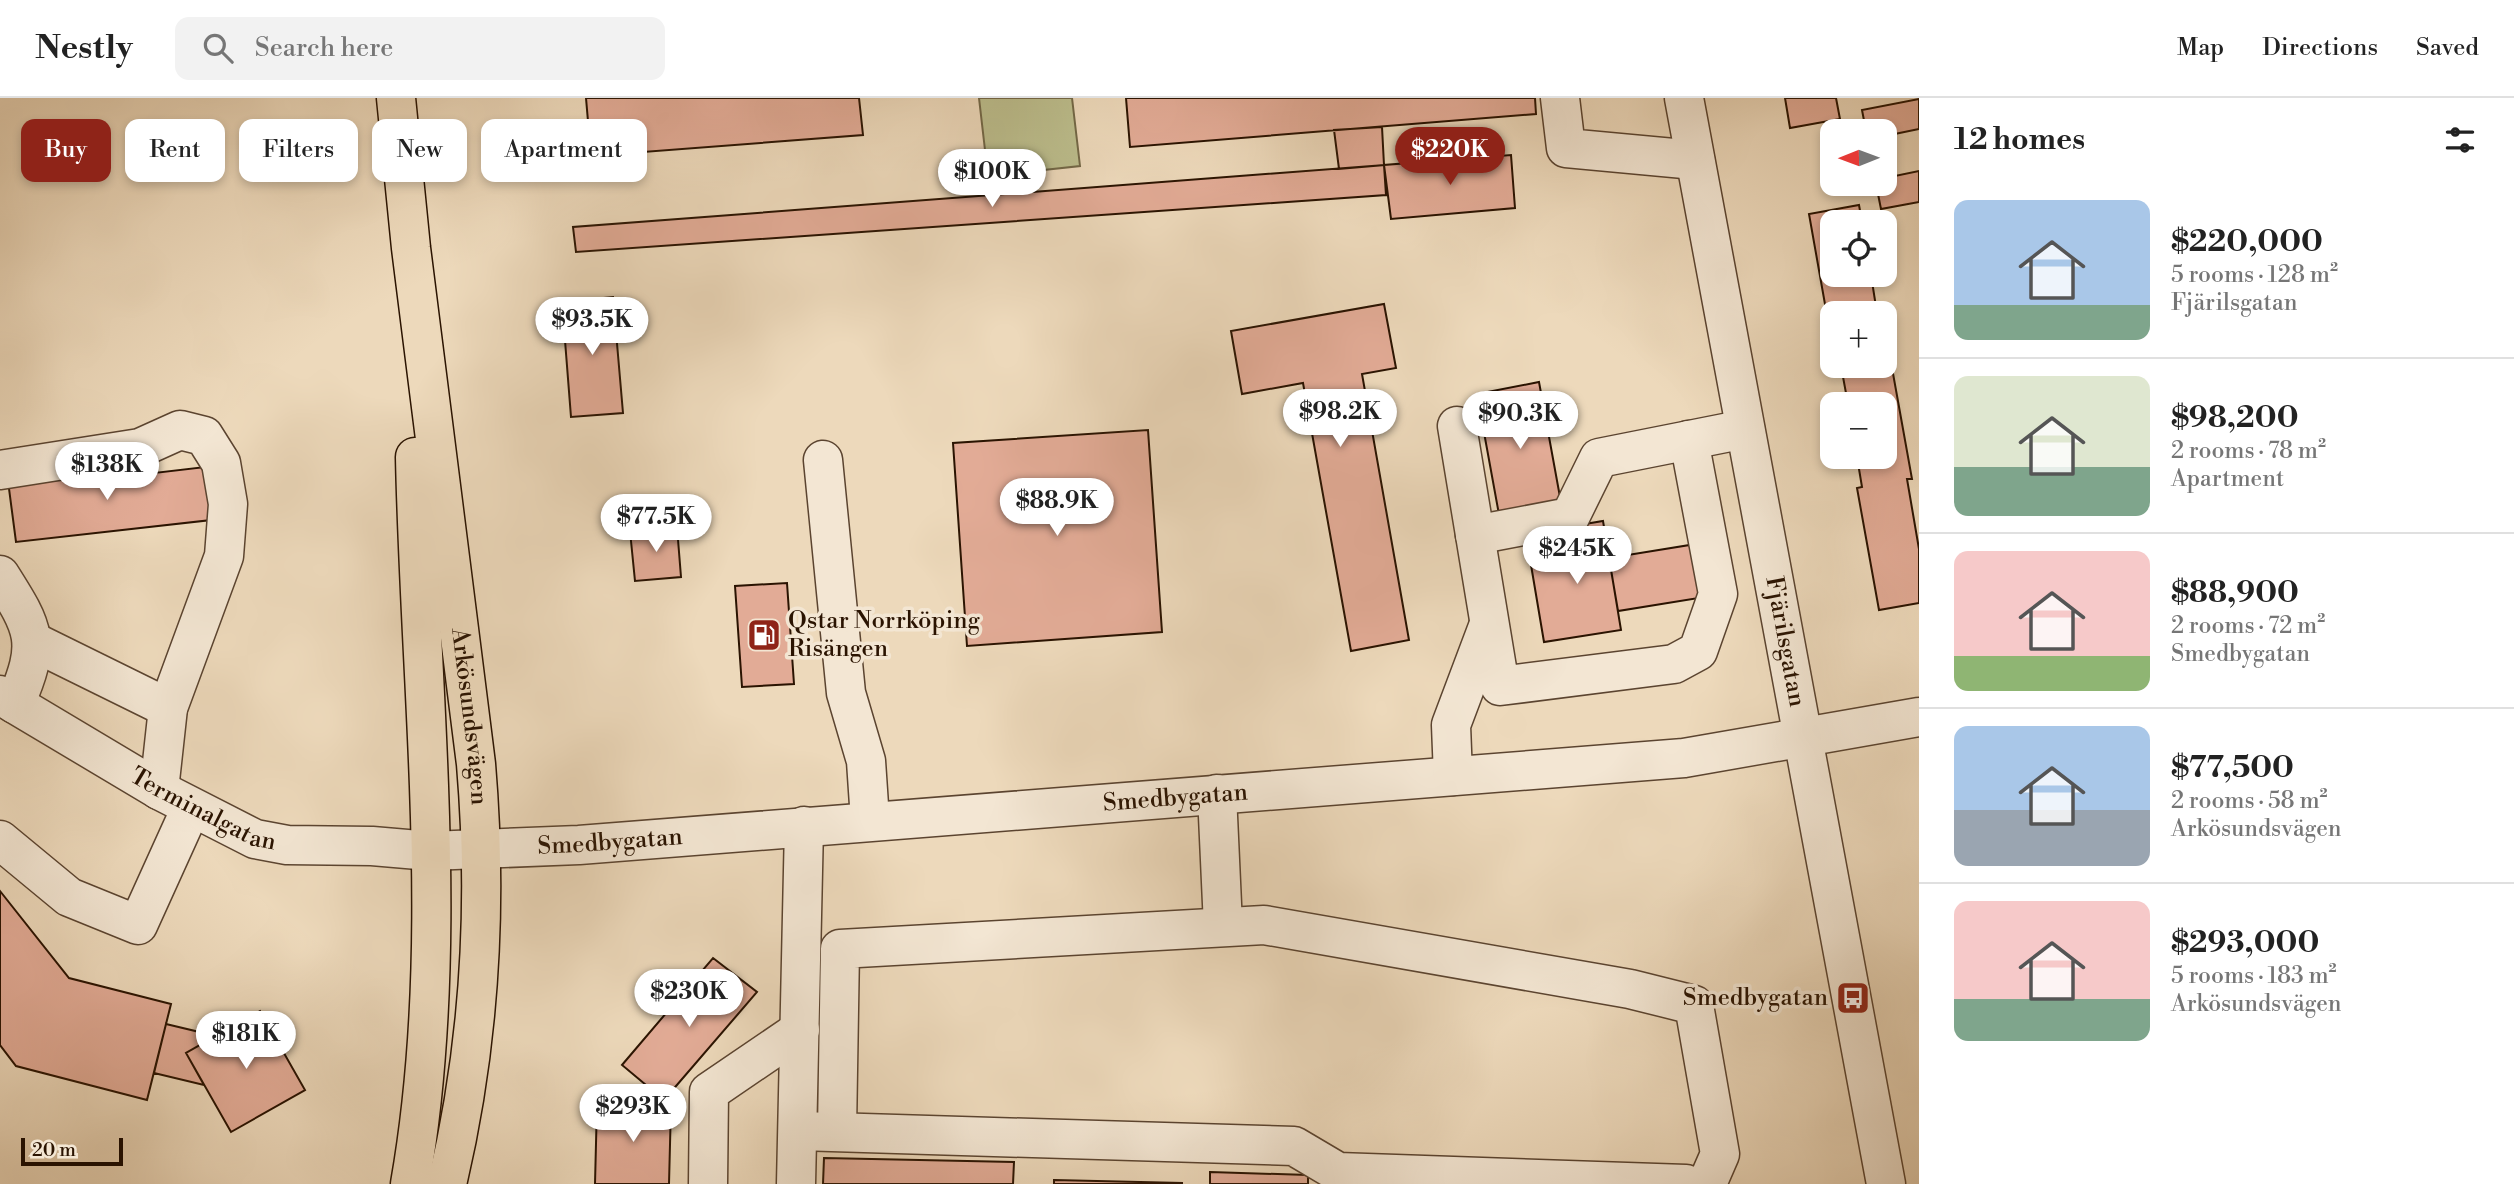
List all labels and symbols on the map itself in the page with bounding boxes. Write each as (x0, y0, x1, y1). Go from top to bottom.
north arrow (1820, 119, 1897, 196)
pin: $220K (1401, 127, 1499, 187)
pin: $100K (943, 150, 1041, 209)
pin: $93.5K (535, 298, 649, 357)
pin: $98.2K (1283, 390, 1397, 449)
pin: $90.3K (1463, 392, 1577, 451)
pin: $138K (58, 442, 156, 502)
pin: $88.9K (1000, 478, 1114, 538)
pin: $77.5K (599, 494, 713, 554)
pin: $245K (1528, 526, 1626, 586)
street label: Fjärilsgatan (1758, 574, 1812, 709)
place label: Qstar Norrköping Risängen (788, 606, 981, 664)
fuel station icon: Qstar Norrköping Risängen (745, 616, 783, 654)
street label: Arkösundsvägen (444, 625, 494, 806)
street label: Terminalgatan (124, 761, 278, 858)
street label: Smedbygatan (1102, 777, 1249, 819)
street label: Smedbygatan (537, 822, 684, 862)
pin: $230K (640, 970, 738, 1029)
bus stop icon: Smedbygatan (1834, 979, 1872, 1017)
place label: Smedbygatan (1683, 983, 1828, 1013)
pin: $181K (197, 1012, 295, 1071)
pin: $293K (584, 1084, 682, 1144)
scale bar (21, 1135, 122, 1167)

